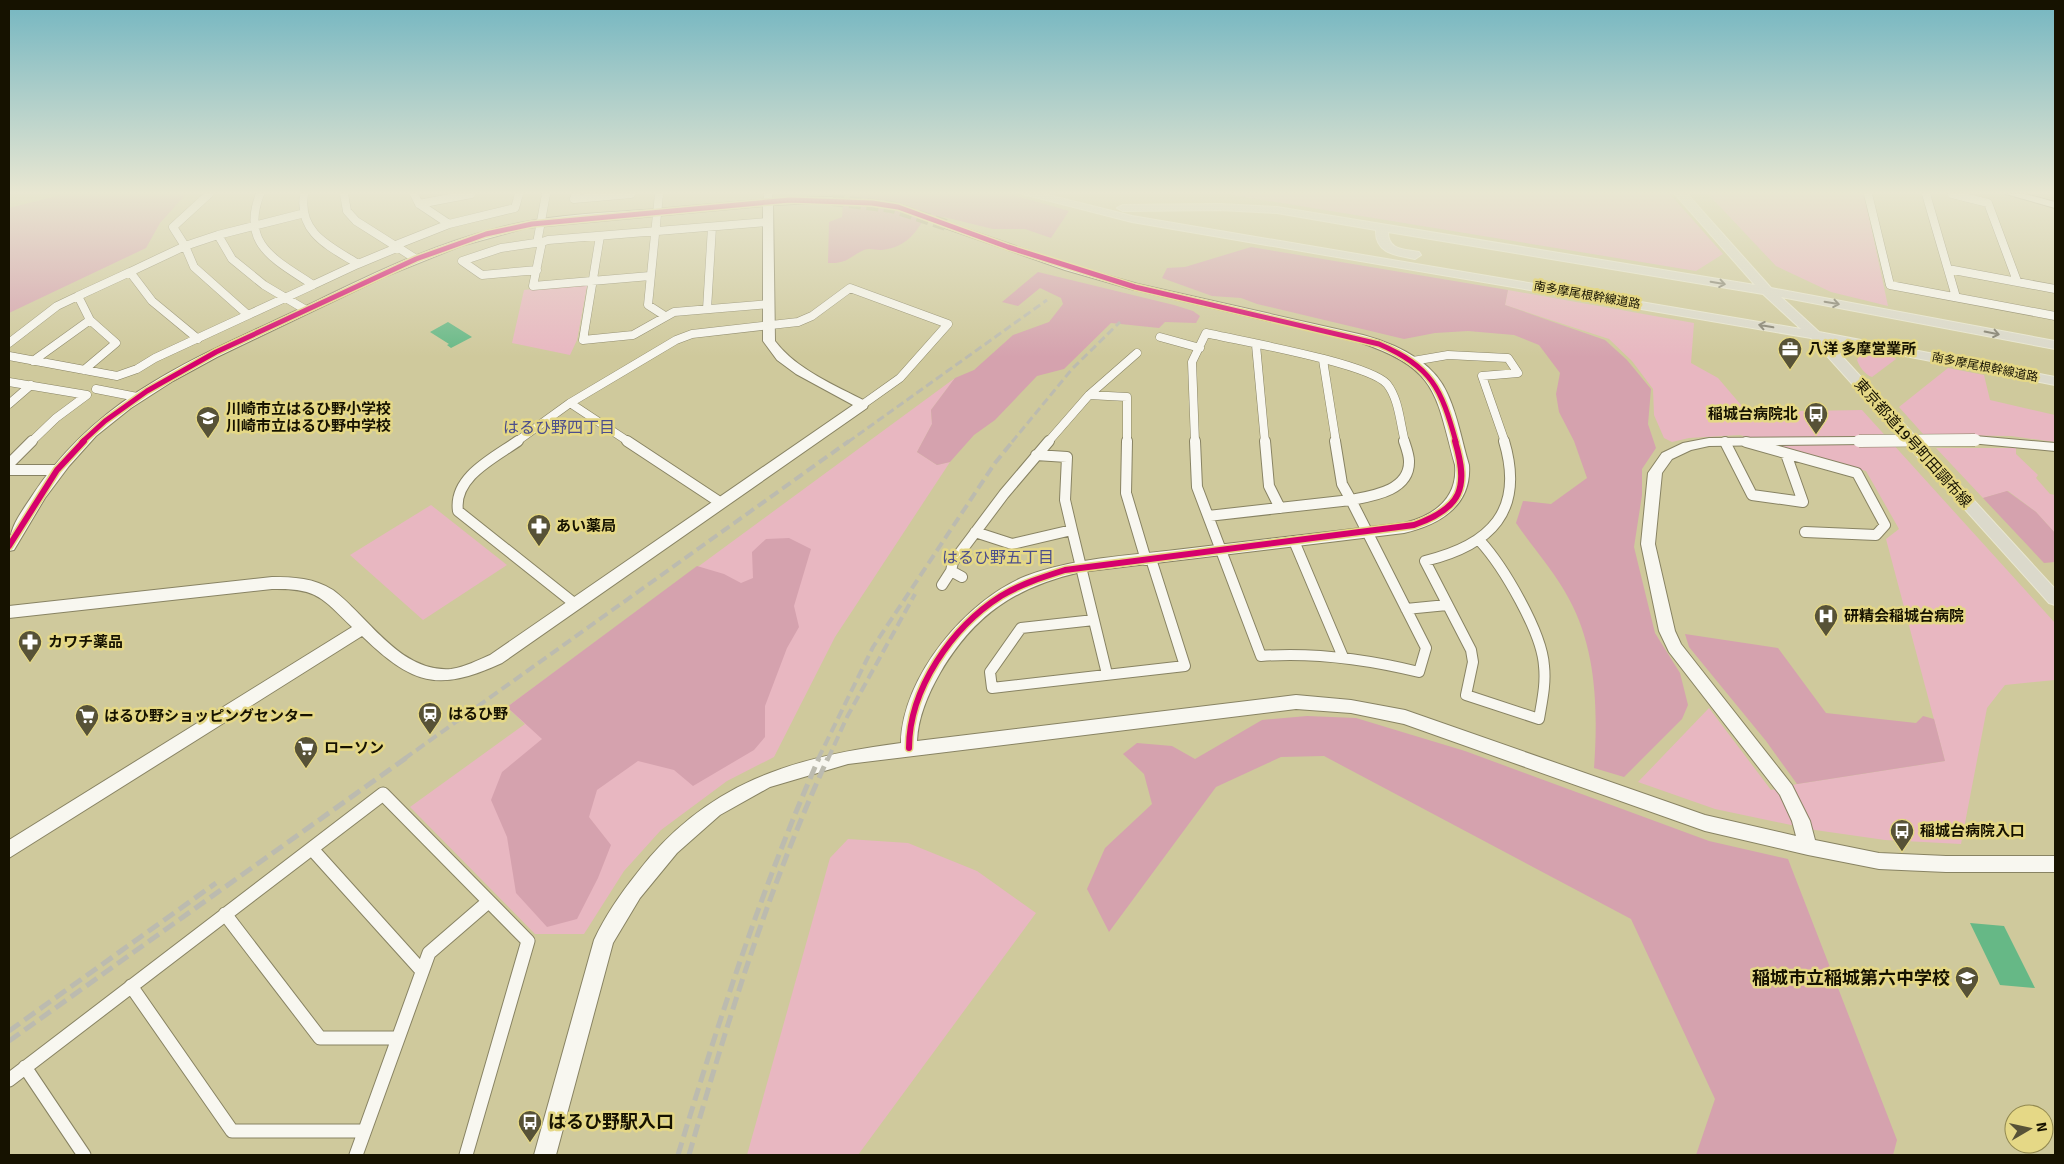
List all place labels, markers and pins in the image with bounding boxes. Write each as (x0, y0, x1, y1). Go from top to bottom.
office icon: 八洋 多摩営業所 (1777, 336, 1803, 370)
place label: 八洋 多摩営業所 (1808, 340, 1916, 358)
place label: 川崎市立はるひ野小学校 川崎市立はるひ野中学校 (226, 400, 391, 435)
bus stop icon: 稲城台病院北 (1803, 401, 1829, 435)
school or university icon: 川崎市立はるひ野小学校 川崎市立はるひ野中学校 (195, 405, 221, 439)
place label: 稲城台病院北 (1708, 405, 1798, 423)
pharmacy icon: あい薬局 (526, 513, 552, 547)
place label: あい薬局 (556, 517, 616, 535)
hospital icon: 研精会稲城台病院 (1813, 603, 1839, 637)
place label: 研精会稲城台病院 (1844, 607, 1964, 625)
pharmacy icon: カワチ薬品 (17, 629, 43, 663)
place label: カワチ薬品 (48, 633, 123, 651)
station icon: はるひ野 (417, 701, 443, 735)
supermarket icon: はるひ野ショッピングセンター (74, 703, 100, 737)
place label: はるひ野 (448, 705, 508, 723)
place label: はるひ野ショッピングセンター (104, 707, 314, 725)
supermarket icon: ローソン (293, 735, 319, 769)
place label: ローソン (324, 739, 384, 757)
bus stop icon: 稲城台病院入口 (1889, 818, 1915, 852)
place label: 稲城台病院入口 (1920, 822, 2025, 840)
school or university icon: 稲城市立稲城第六中学校 (1954, 965, 1980, 999)
place label: 稲城市立稲城第六中学校 (1752, 967, 1950, 989)
bus stop icon: はるひ野駅入口 (517, 1109, 543, 1143)
place label: はるひ野駅入口 (548, 1111, 674, 1133)

